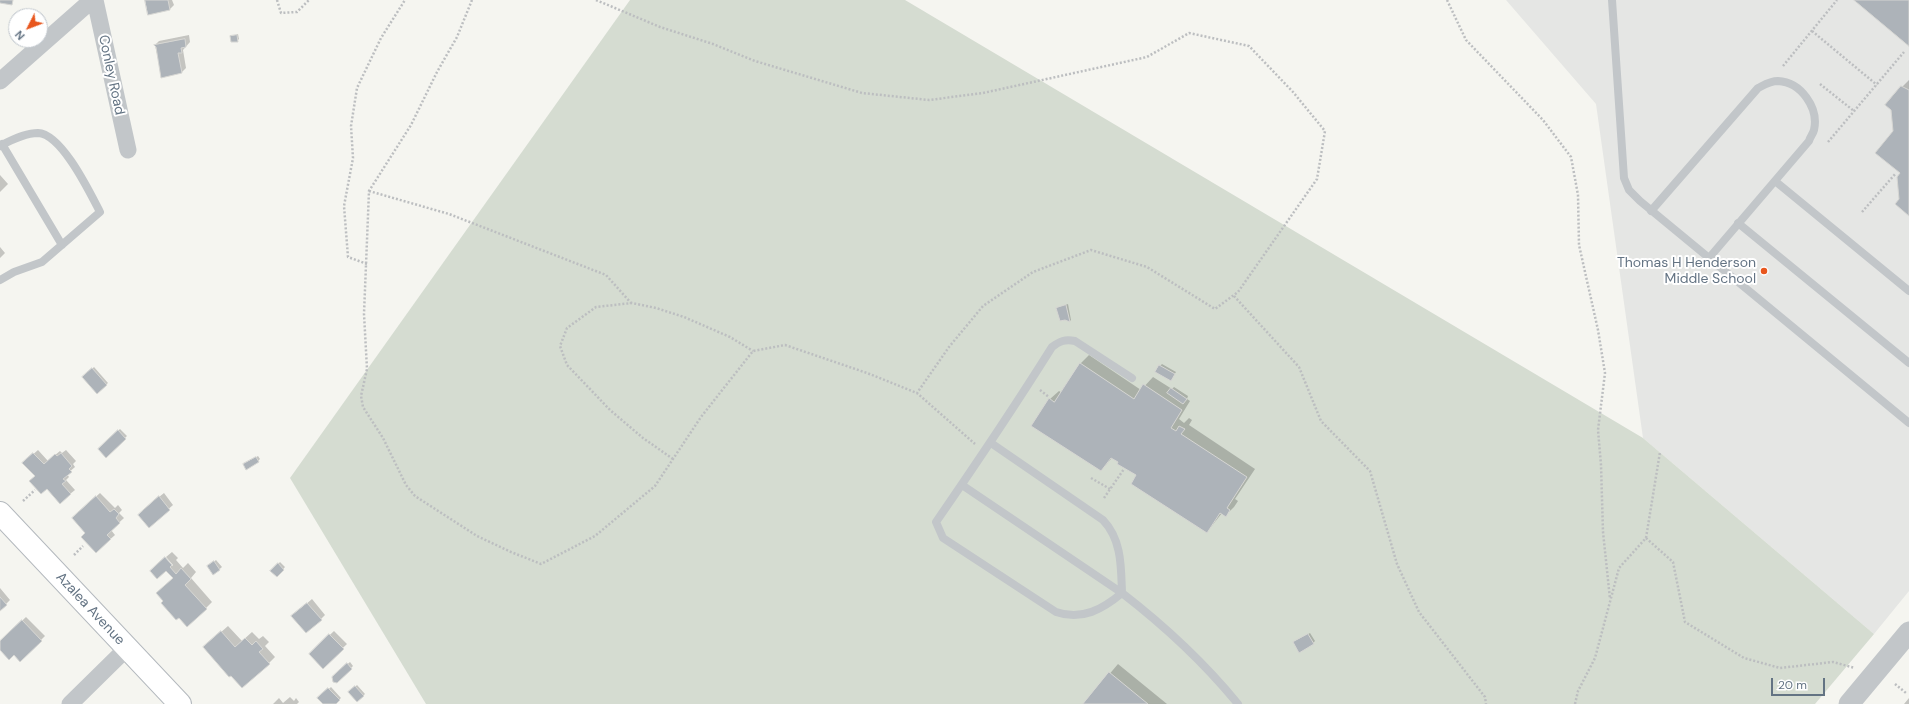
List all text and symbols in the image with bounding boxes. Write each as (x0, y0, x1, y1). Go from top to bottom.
north arrow (8, 8, 48, 48)
text: N (12, 28, 28, 43)
street label: Conley Road (94, 34, 128, 116)
place label: Thomas H Henderson Middle School (1617, 255, 1756, 288)
marker: Thomas H Henderson Middle School (1759, 266, 1769, 276)
street label: Azalea Avenue (52, 569, 128, 649)
scale bar (1773, 670, 1827, 696)
text: 20 m (1778, 677, 1807, 693)

